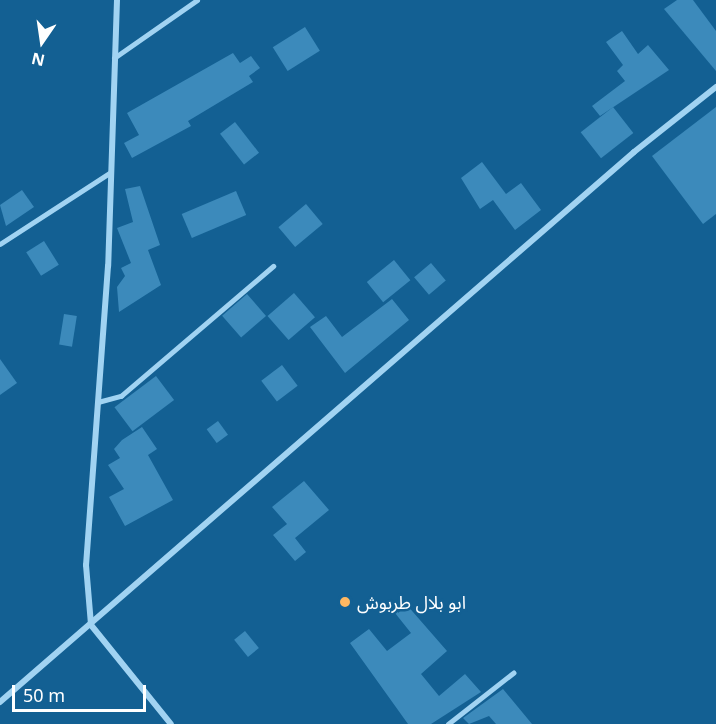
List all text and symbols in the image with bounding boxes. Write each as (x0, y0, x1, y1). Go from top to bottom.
north arrow (12, 12, 72, 72)
text: N (29, 47, 47, 72)
place label: ابو بلال طربوش (357, 591, 466, 613)
marker: ابو بلال طربوش (338, 595, 352, 609)
scale bar (15, 673, 148, 711)
text: 50 m (23, 683, 65, 707)

